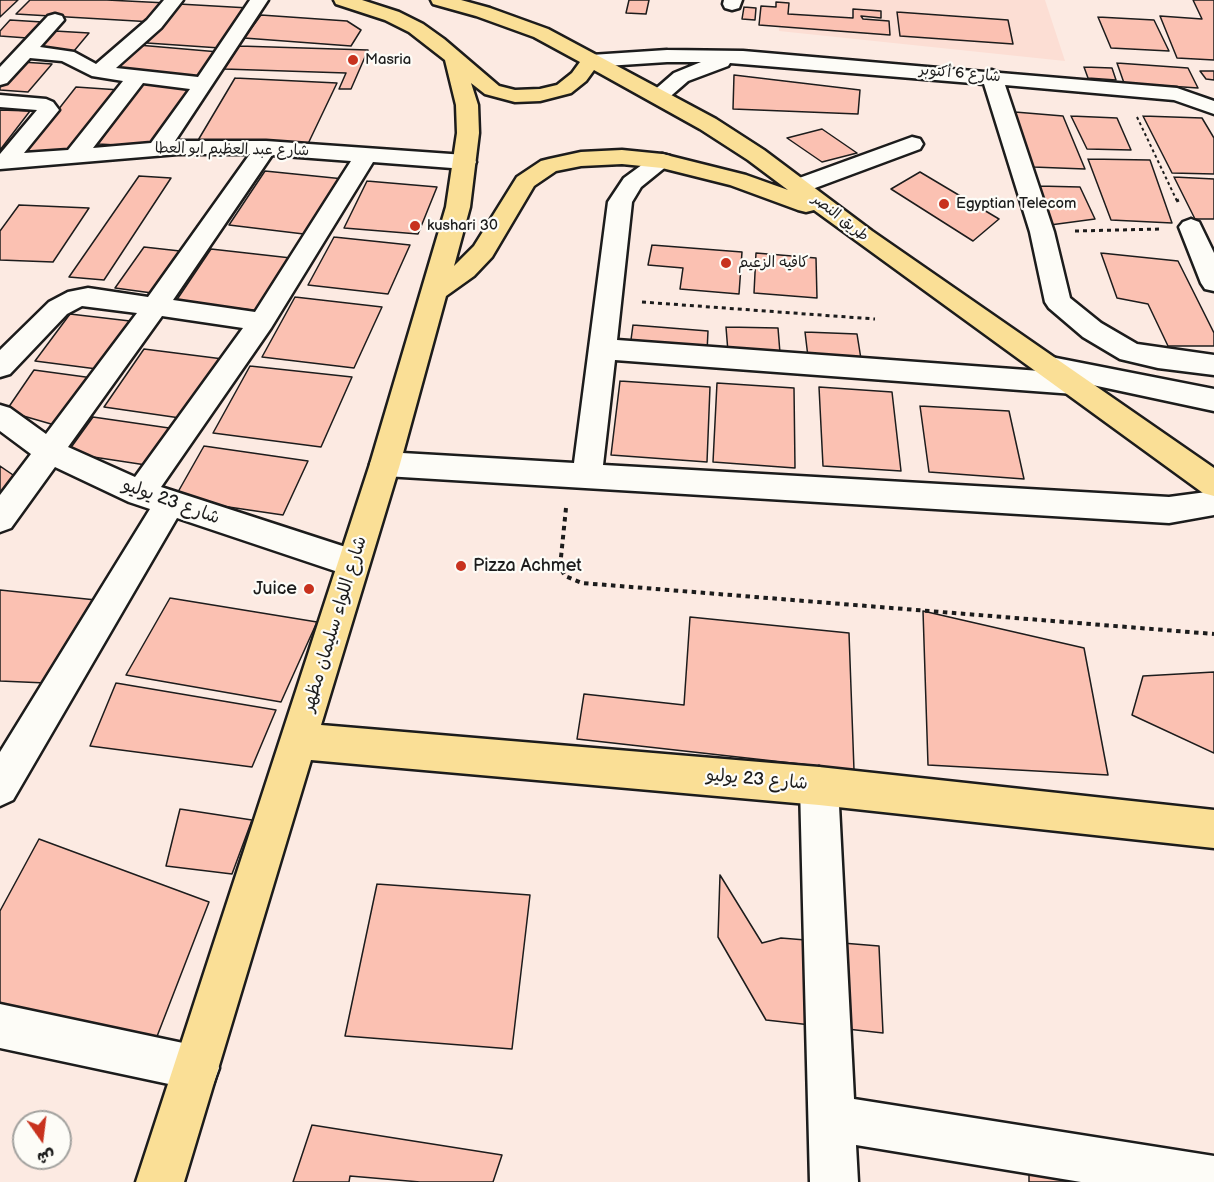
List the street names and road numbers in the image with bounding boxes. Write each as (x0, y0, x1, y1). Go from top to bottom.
street label: شارع 6 أكتوبر (919, 61, 1001, 87)
street label: شارع عبد العظيم ابو العطا (155, 140, 309, 160)
street label: طريق النصر (808, 190, 872, 246)
street label: شارع 23 يوليو (119, 474, 223, 530)
street label: شارع اللواء سليمان مظهر (298, 534, 372, 714)
street label: شارع 23 يوليو (705, 765, 809, 795)

